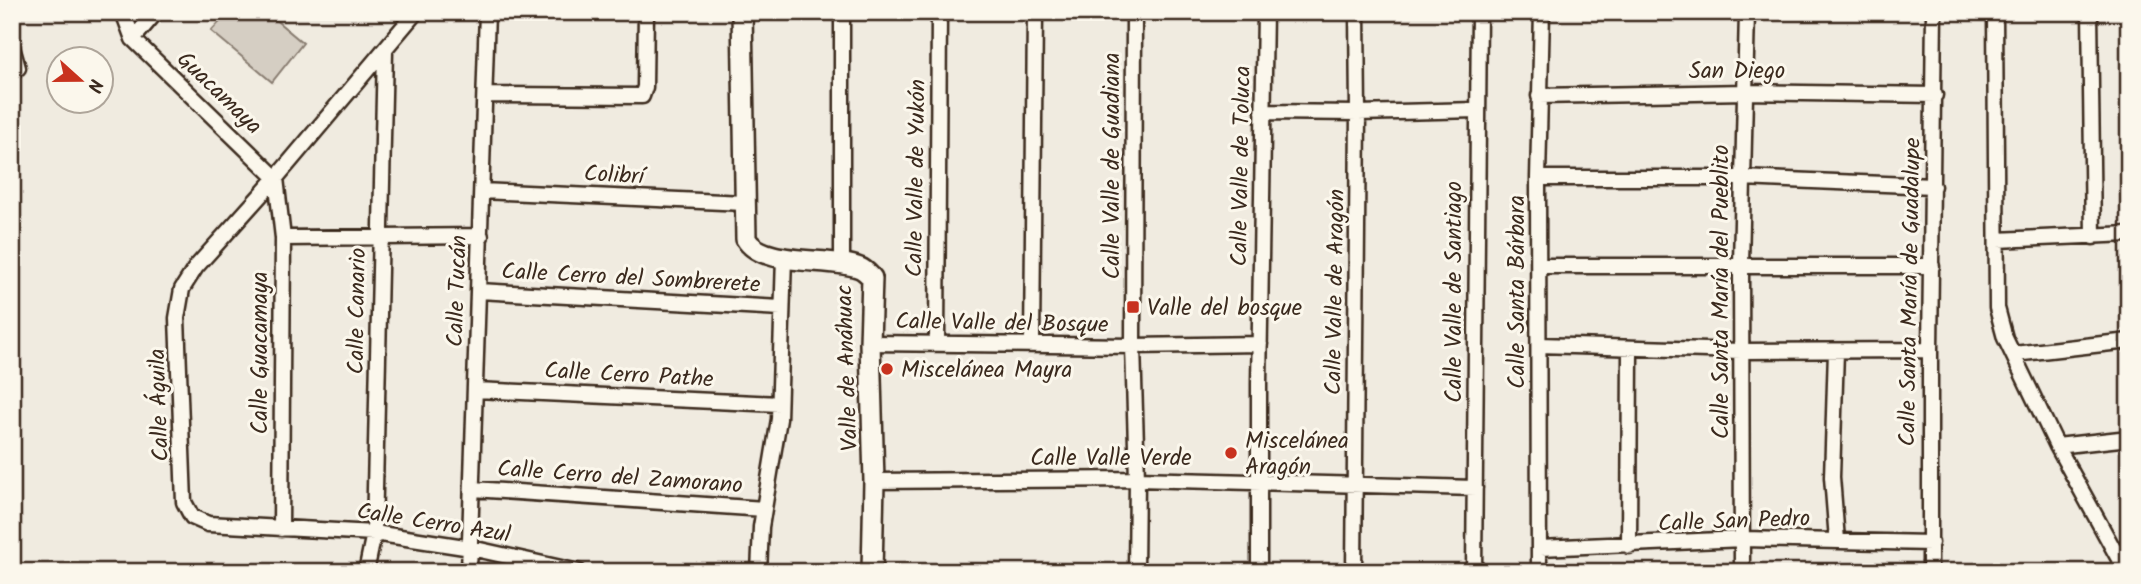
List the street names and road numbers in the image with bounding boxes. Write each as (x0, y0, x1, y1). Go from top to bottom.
street label: Guacamaya (167, 43, 270, 144)
street label: Calle Valle de Guadiana (1095, 52, 1131, 280)
street label: San Diego (1689, 54, 1785, 90)
street label: Calle Valle de Toluca (1222, 65, 1262, 267)
street label: Calle Valle de Yukón (897, 79, 937, 277)
street label: Calle Santa María de Guadalupe (1890, 137, 1932, 447)
street label: Calle Santa María del Pueblito (1704, 145, 1740, 439)
street label: Colibrí (583, 156, 649, 196)
street label: Calle Valle de Santiago (1437, 181, 1473, 403)
street label: Calle Valle de Aragón (1316, 189, 1356, 395)
street label: Calle Santa Bárbara (1500, 195, 1536, 389)
street label: Calle Tucán (438, 234, 478, 348)
street label: Calle Canario (339, 247, 377, 375)
street label: Calle Cerro del Sombrerete (500, 254, 761, 304)
street label: Calle Guacamaya (243, 271, 279, 435)
street label: Valle de Anáhuac (827, 284, 869, 452)
street label: Calle Valle del Bosque (895, 304, 1109, 344)
street label: Calle Águila (140, 348, 180, 462)
street label: Calle Cerro Pathe (543, 354, 714, 398)
street label: Calle Valle Verde (1030, 441, 1192, 477)
street label: Calle Cerro del Zamorano (496, 451, 744, 505)
street label: Calle Cerro Azul (354, 494, 514, 554)
street label: Calle San Pedro (1657, 501, 1811, 543)

